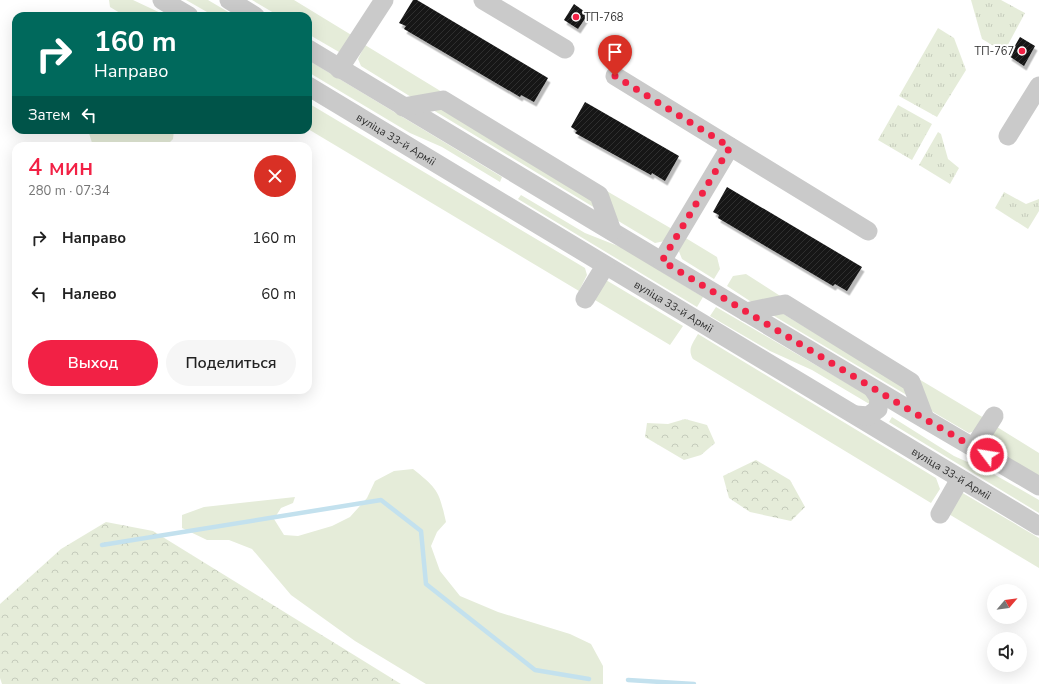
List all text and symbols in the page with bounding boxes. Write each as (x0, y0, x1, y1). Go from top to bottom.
place label: ТП-768 (584, 10, 624, 25)
marker: ТП-768 (571, 12, 581, 22)
text: 160 m (94, 23, 177, 61)
icon: right (28, 28, 80, 80)
pin (598, 35, 632, 76)
icon: arrive (604, 41, 626, 63)
place label: ТП-767 (975, 44, 1014, 59)
marker: ТП-767 (1017, 46, 1027, 56)
text: Направо (94, 59, 168, 83)
icon: left (78, 104, 100, 126)
text: Затем (28, 105, 70, 125)
street label: вуліца 33-й Арміі (354, 110, 438, 169)
text: 4 мин (28, 151, 93, 183)
button: close (254, 155, 296, 197)
text: 280 m · 07:34 (28, 182, 110, 200)
icon: right (28, 227, 50, 249)
text: Направо (62, 228, 126, 248)
text: 160 m (252, 228, 296, 248)
street label: вуліца 33-й Арміі (631, 277, 716, 336)
icon: left (28, 283, 50, 305)
text: Налево (62, 284, 117, 304)
text: 60 m (261, 284, 296, 304)
button: Выход (28, 340, 158, 386)
button: Поделиться (166, 340, 296, 386)
position arrow (966, 434, 1008, 476)
street label: вуліца 33-й Арміі (909, 444, 994, 503)
north arrow (987, 584, 1027, 624)
map controls (987, 584, 1027, 672)
button: sound (987, 632, 1027, 672)

